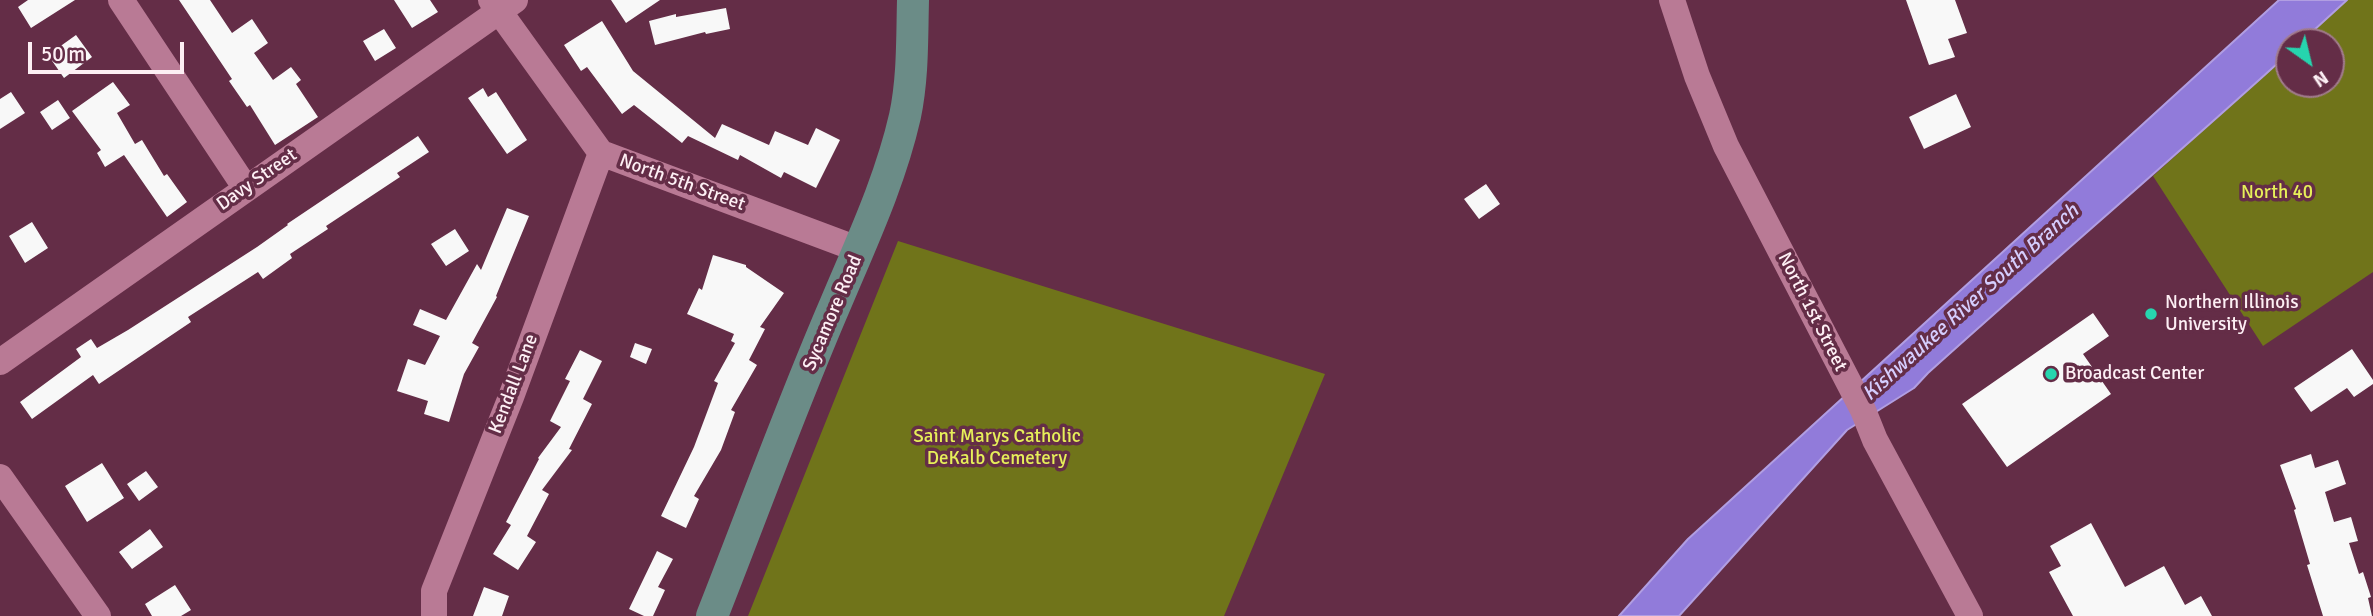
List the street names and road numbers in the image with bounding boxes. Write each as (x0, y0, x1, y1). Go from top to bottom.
street label: Davy Street (212, 144, 302, 216)
street label: North 5th Street (616, 150, 748, 216)
street label: North 1st Street (1772, 249, 1852, 375)
street label: Sycamore Road (798, 252, 868, 374)
street label: Kendall Lane (485, 331, 543, 437)

